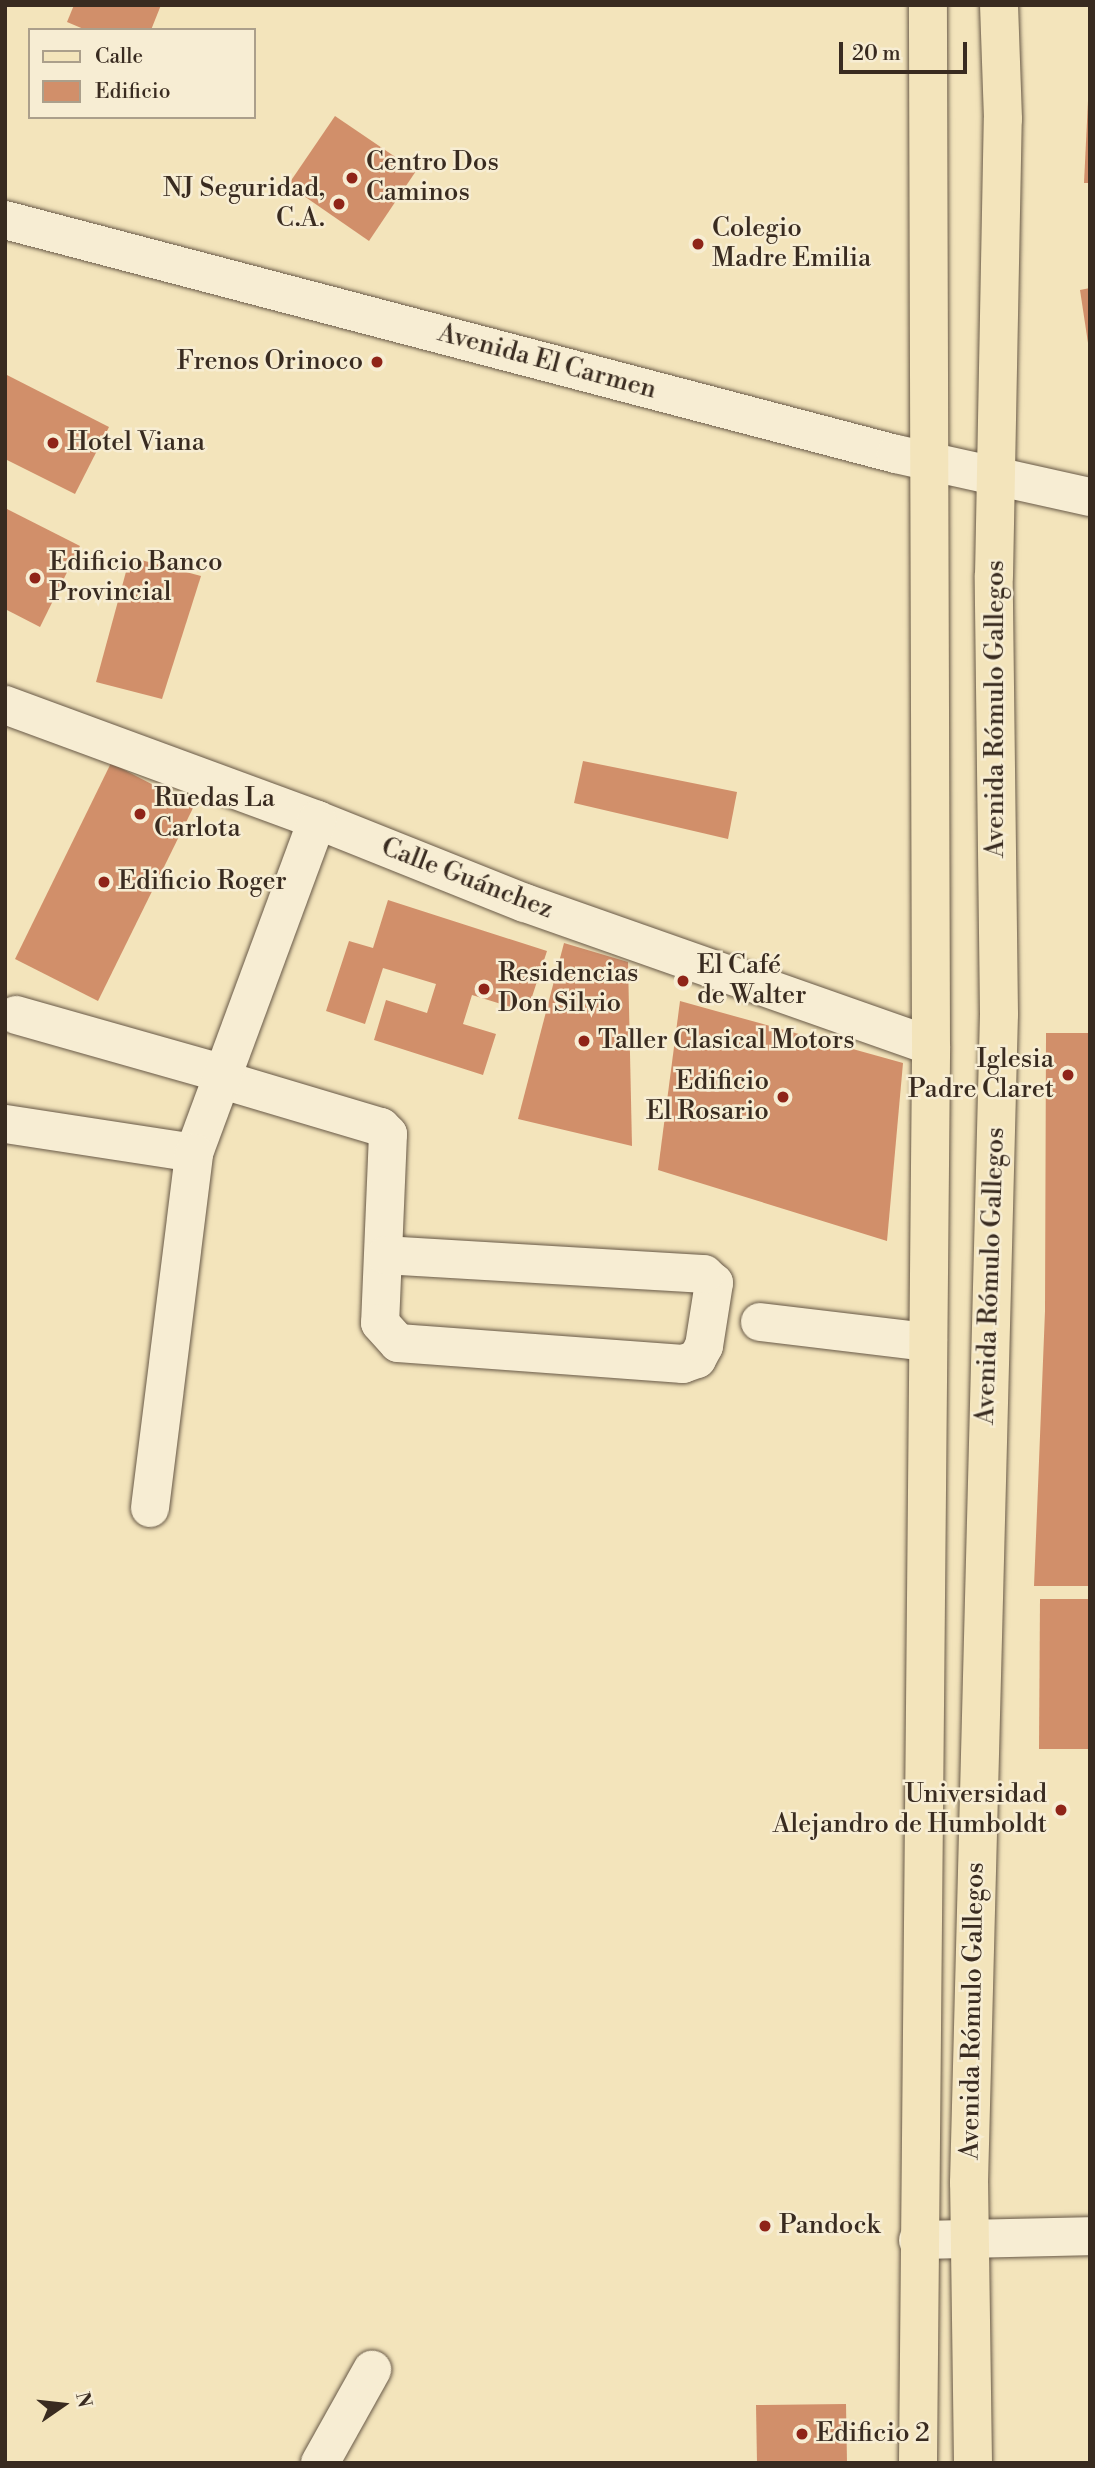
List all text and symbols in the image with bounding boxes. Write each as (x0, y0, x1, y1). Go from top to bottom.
legend (28, 28, 256, 119)
scale bar (843, 28, 971, 72)
text: 20 m (852, 41, 901, 67)
text: Calle (95, 44, 143, 70)
text: Edificio (95, 79, 171, 105)
place label: Centro Dos Caminos (366, 147, 499, 208)
marker: Centro Dos Caminos (344, 170, 360, 186)
place label: NJ Seguridad, C.A. (163, 173, 325, 234)
marker: NJ Seguridad, C.A. (331, 196, 347, 212)
place label: Colegio Madre Emilia (712, 213, 871, 274)
marker: Colegio Madre Emilia (690, 236, 706, 252)
street label: Avenida El Carmen (434, 318, 660, 406)
place label: Frenos Orinoco (177, 346, 363, 378)
marker: Frenos Orinoco (369, 354, 385, 370)
place label: Hotel Viana (67, 427, 205, 459)
marker: Hotel Viana (45, 435, 61, 451)
place label: Edificio Banco Provincial (49, 547, 223, 608)
street label: Avenida Rómulo Gallegos (980, 560, 1012, 858)
marker: Edificio Banco Provincial (27, 570, 43, 586)
place label: Ruedas La Carlota (154, 783, 275, 844)
marker: Ruedas La Carlota (132, 806, 148, 822)
street label: Calle Guánchez (377, 832, 557, 926)
place label: Edificio Roger (118, 866, 287, 898)
marker: Edificio Roger (96, 874, 112, 890)
place label: El Café de Walter (697, 950, 806, 1012)
place label: Residencias Don Silvio (498, 958, 639, 1020)
marker: El Café de Walter (675, 973, 691, 989)
marker: Residencias Don Silvio (476, 981, 492, 997)
place label: Taller Clasical Motors (598, 1025, 855, 1057)
marker: Taller Clasical Motors (576, 1033, 592, 1049)
place label: Iglesia Padre Claret (908, 1044, 1054, 1106)
place label: Edificio El Rosario (646, 1066, 769, 1128)
marker: Iglesia Padre Claret (1060, 1067, 1076, 1083)
marker: Edificio El Rosario (775, 1089, 791, 1105)
street label: Avenida Rómulo Gallegos (970, 1127, 1012, 1425)
place label: Universidad Alejandro de Humboldt (773, 1779, 1047, 1840)
marker: Universidad Alejandro de Humboldt (1053, 1802, 1069, 1818)
street label: Avenida Rómulo Gallegos (955, 1862, 991, 2160)
place label: Pandock (779, 2210, 880, 2242)
marker: Pandock (757, 2218, 773, 2234)
north arrow (28, 2370, 98, 2440)
text: N (70, 2390, 97, 2410)
place label: Edificio 2 (816, 2418, 930, 2450)
marker: Edificio 2 (794, 2426, 810, 2442)

